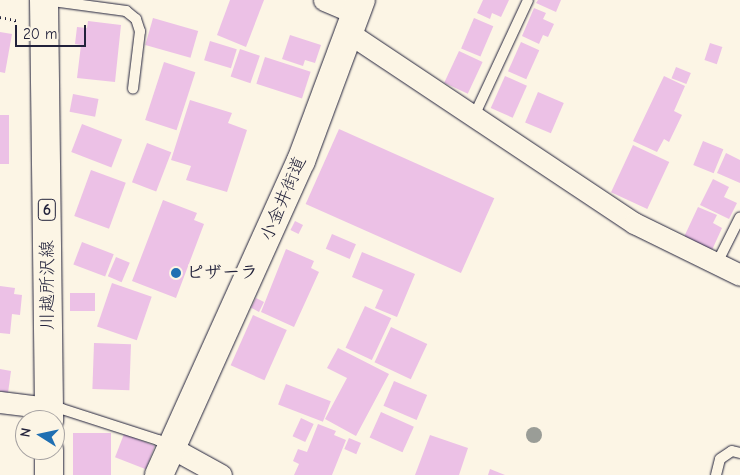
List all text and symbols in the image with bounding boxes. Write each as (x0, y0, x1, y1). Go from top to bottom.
scale bar (18, 15, 89, 47)
text: 20 m (23, 25, 57, 43)
street label: 小金井街道 (256, 153, 312, 245)
road number: 6 (37, 196, 57, 224)
street label: 川越所沢線 (37, 240, 59, 330)
place label: ピザーラ (186, 262, 258, 284)
marker: ピザーラ (170, 267, 182, 279)
north arrow (15, 410, 65, 460)
text: N (17, 427, 35, 438)

